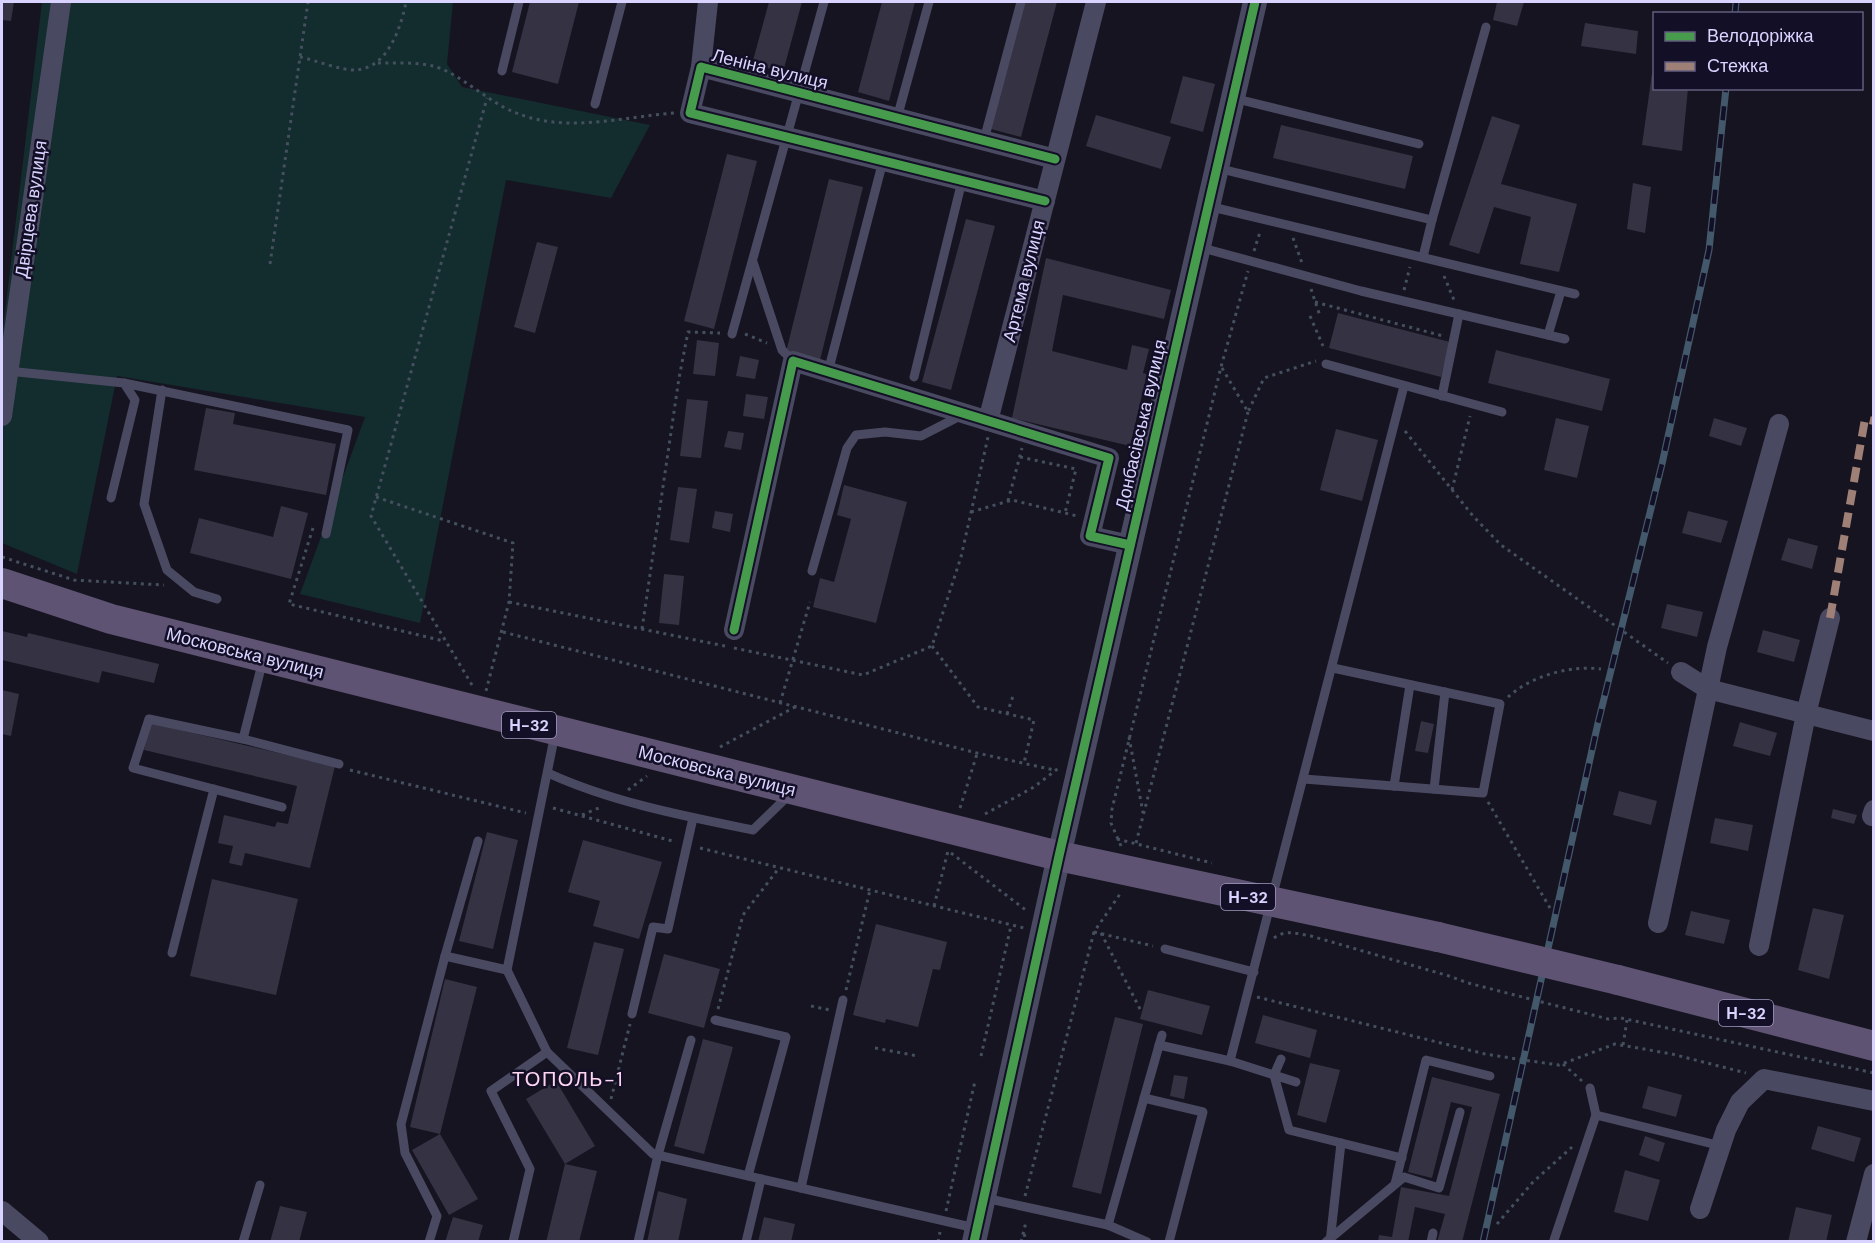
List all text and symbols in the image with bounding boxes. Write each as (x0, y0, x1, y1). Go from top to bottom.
legend (1653, 12, 1863, 90)
text: Велодоріжка (1707, 24, 1815, 48)
street label: Леніна вулиця (709, 43, 831, 95)
text: Стежка (1707, 54, 1769, 78)
street label: Двірцева вулиця (9, 139, 53, 279)
street label: Артема вулиця (997, 217, 1051, 345)
street label: Донбасівська вулиця (1110, 337, 1172, 513)
street label: Московська вулиця (164, 622, 326, 684)
road number: Н-32 (502, 712, 556, 738)
street label: Московська вулиця (636, 740, 798, 802)
road number: Н-32 (1221, 884, 1275, 910)
road number: Н-32 (1719, 1000, 1773, 1026)
district label: ТОПОЛЬ-1 (512, 1066, 624, 1092)

